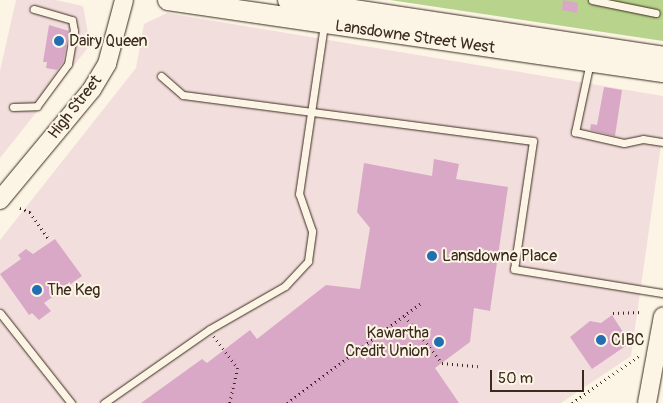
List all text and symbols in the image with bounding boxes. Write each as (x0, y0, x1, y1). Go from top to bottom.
street label: Lansdowne Street West (334, 16, 496, 58)
place label: Dairy Queen (69, 31, 148, 51)
marker: Dairy Queen (53, 35, 65, 47)
street label: High Street (44, 71, 106, 143)
place label: Lansdowne Place (442, 246, 557, 266)
marker: Lansdowne Place (426, 250, 438, 262)
place label: The Keg (47, 280, 100, 300)
marker: The Keg (31, 284, 43, 296)
place label: Kawartha Credit Union (345, 323, 429, 361)
place label: CIBC (611, 330, 644, 350)
marker: CIBC (595, 334, 607, 346)
marker: Kawartha Credit Union (433, 336, 445, 348)
scale bar (493, 360, 587, 392)
text: 50 m (498, 369, 533, 388)

